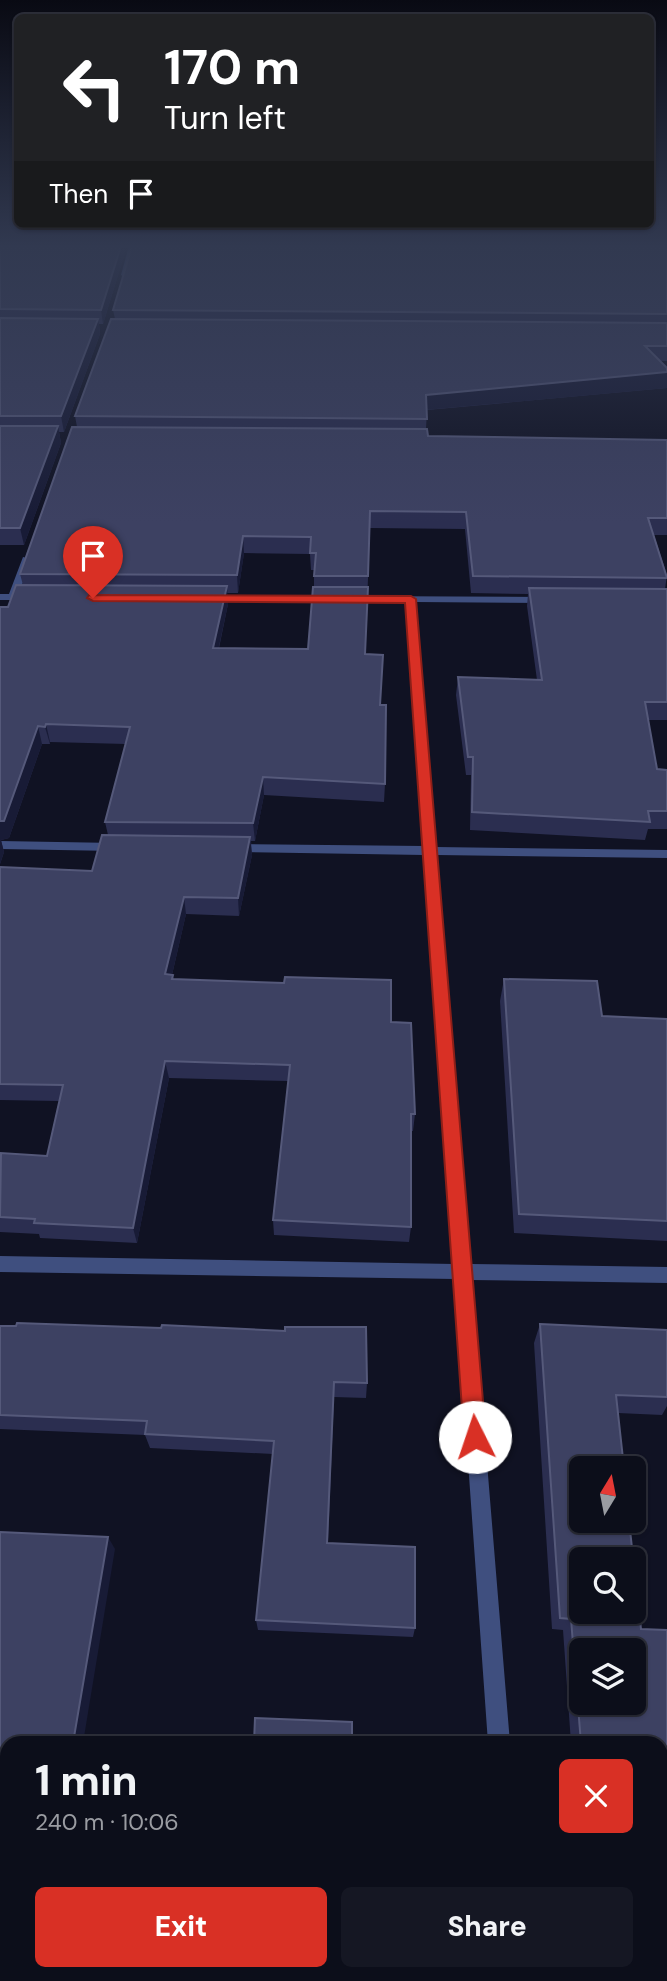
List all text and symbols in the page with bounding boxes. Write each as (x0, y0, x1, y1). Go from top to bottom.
text: 170 m (164, 35, 300, 99)
icon: left (49, 42, 140, 133)
text: Turn left (164, 97, 286, 139)
icon: arrive (122, 175, 160, 213)
text: Then (49, 177, 108, 211)
pin (63, 526, 123, 598)
icon: arrive (74, 537, 112, 575)
position arrow (438, 1400, 512, 1474)
north arrow (569, 1456, 646, 1533)
map controls (569, 1456, 646, 1715)
button: search (569, 1547, 646, 1624)
button: layers (569, 1638, 646, 1715)
text: 1 min (35, 1753, 138, 1808)
button: close (559, 1759, 633, 1833)
text: 240 m · 10:06 (35, 1807, 179, 1837)
button: Exit (35, 1887, 327, 1967)
button: Share (341, 1887, 633, 1967)

